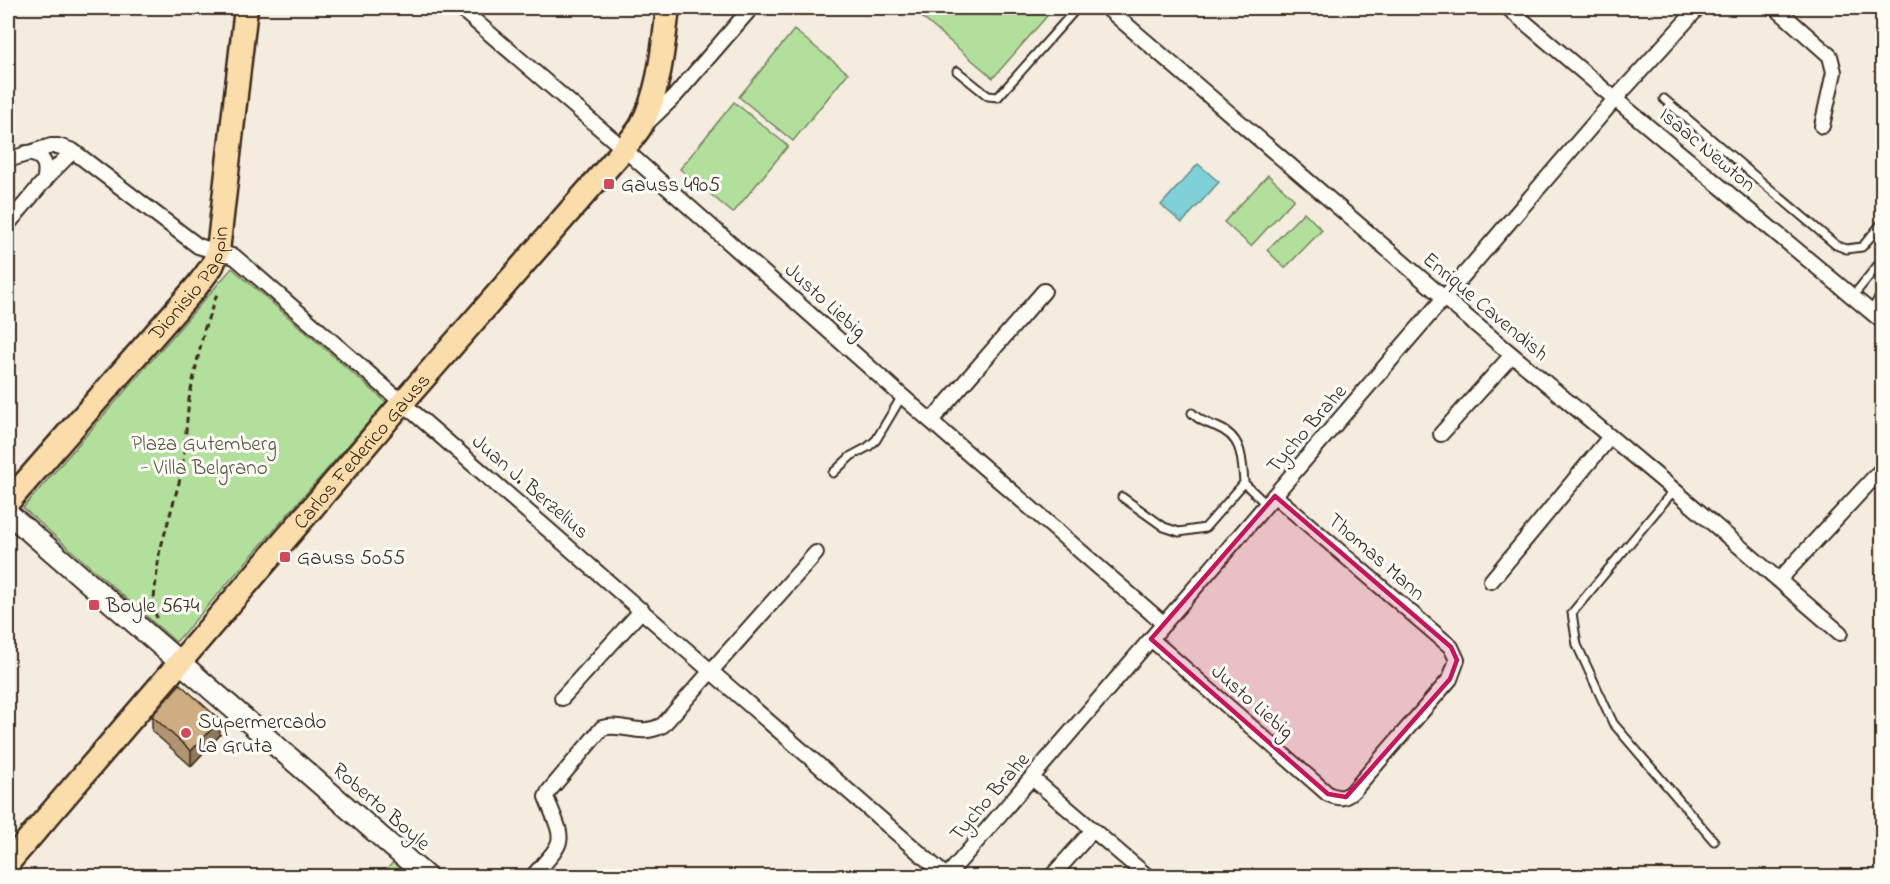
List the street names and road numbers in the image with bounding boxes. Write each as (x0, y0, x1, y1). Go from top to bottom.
street label: Isaac Newton (1652, 101, 1762, 200)
street label: Dionisio Pappin (142, 225, 238, 349)
street label: Enrique Cavendish (1415, 246, 1554, 369)
street label: Justo Liebig (776, 256, 872, 348)
street label: Carlos Federico Gauss (287, 367, 439, 537)
street label: Tycho Brahe (1260, 378, 1357, 482)
street label: Juan J. Berzelius (464, 428, 595, 547)
street label: Thomas Mann (1320, 506, 1431, 609)
street label: Justo Liebig (1202, 658, 1300, 749)
street label: Tycho Brahe (943, 746, 1040, 850)
street label: Roberto Boyle (324, 756, 437, 861)

